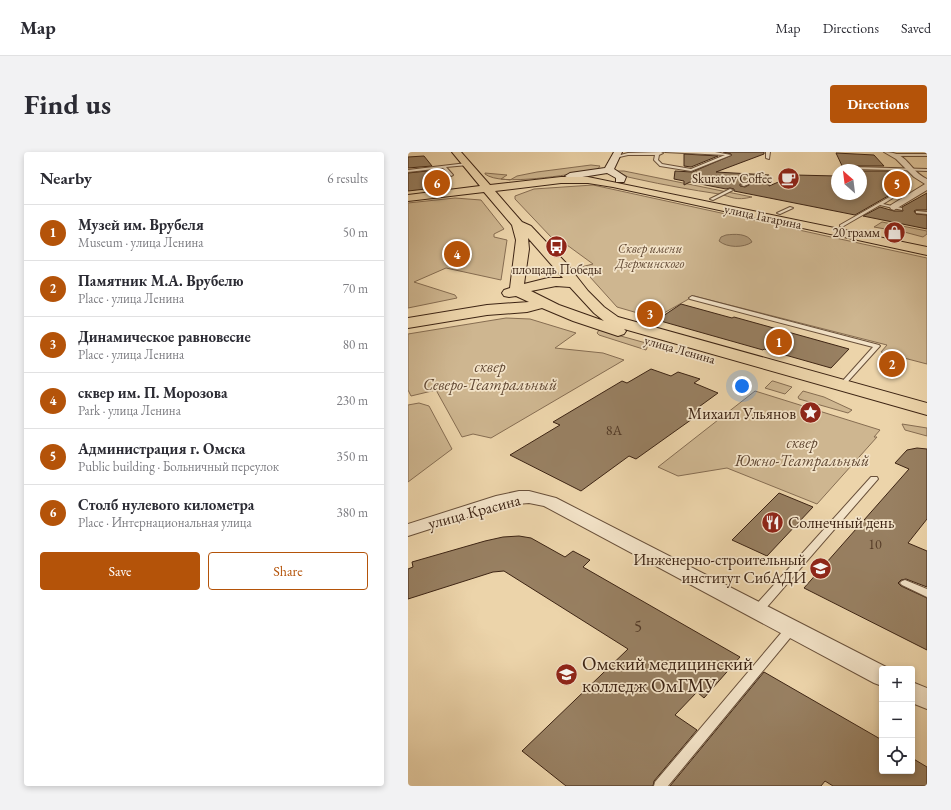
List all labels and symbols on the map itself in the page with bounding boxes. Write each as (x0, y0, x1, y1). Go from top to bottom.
north arrow (831, 164, 867, 200)
cafe icon: Skuratov Coffee (775, 165, 801, 191)
pin: 6 (424, 168, 450, 198)
pin: 5 (884, 169, 910, 199)
place label: Skuratov Coffee (692, 170, 772, 187)
street label: улица Гагарина (723, 200, 804, 233)
shop icon: 20 грамм (882, 219, 908, 245)
place label: 20 грамм (832, 224, 880, 241)
bus stop icon: площадь Победы (544, 234, 570, 260)
pin: 4 (444, 239, 470, 269)
park label: Сквер имени Дзержинского (615, 240, 685, 272)
place label: площадь Победы (512, 261, 602, 278)
pin: 3 (637, 299, 663, 329)
pin: 1 (766, 327, 792, 357)
street label: улица Ленина (642, 331, 718, 368)
pin: 2 (879, 349, 905, 379)
park label: сквер Северо-Театральный (423, 356, 557, 395)
your location (732, 376, 752, 396)
place icon: Михаил Ульянов (798, 400, 824, 426)
place label: Михаил Ульянов (688, 403, 796, 424)
house number: 8А (606, 421, 623, 439)
park label: сквер Южно-Театральный (734, 432, 869, 471)
street label: улица Красина (426, 489, 523, 534)
restaurant icon: Солнечный день (759, 509, 785, 535)
place label: Солнечный день (788, 512, 894, 533)
house number: 10 (868, 535, 882, 553)
place label: Инженерно-строительный институт СибАДИ (633, 549, 807, 588)
school or university icon: Инженерно-строительный институт СибАДИ (808, 555, 834, 581)
house number: 5 (634, 615, 642, 637)
place label: Омский медицинский колледж ОмГМУ (582, 651, 753, 698)
school or university icon: Омский медицинский колледж ОмГМУ (553, 661, 579, 687)

